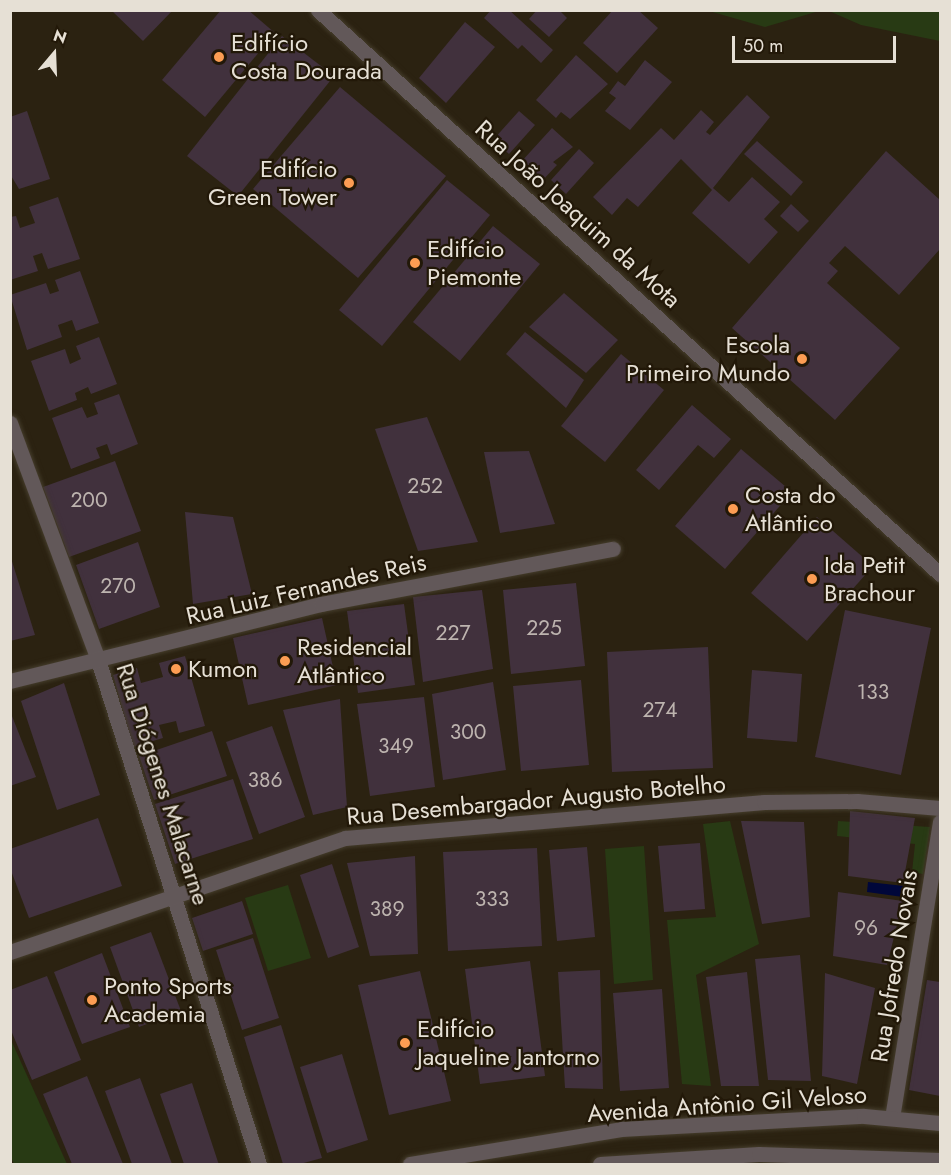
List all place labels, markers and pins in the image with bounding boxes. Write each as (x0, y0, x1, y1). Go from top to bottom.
place label: Edifício Costa Dourada (231, 29, 382, 85)
marker: Edifício Costa Dourada (212, 50, 226, 64)
place label: Edifício Green Tower (208, 155, 337, 211)
marker: Edifício Green Tower (342, 176, 356, 190)
place label: Edifício Piemonte (427, 235, 521, 291)
marker: Edifício Piemonte (408, 256, 422, 270)
place label: Escola Primeiro Mundo (626, 331, 790, 387)
marker: Escola Primeiro Mundo (795, 352, 809, 366)
place label: Costa do Atlântico (745, 481, 836, 537)
marker: Costa do Atlântico (726, 502, 740, 516)
place label: Ida Petit Brachour (824, 551, 915, 607)
marker: Ida Petit Brachour (805, 572, 819, 586)
place label: Residencial Atlântico (297, 633, 412, 689)
marker: Residencial Atlântico (278, 654, 292, 668)
place label: Kumon (188, 655, 258, 683)
marker: Kumon (169, 662, 183, 676)
place label: Ponto Sports Academia (104, 972, 232, 1028)
marker: Ponto Sports Academia (85, 993, 99, 1007)
place label: Edifício Jaqueline Jantorno (417, 1015, 600, 1071)
marker: Edifício Jaqueline Jantorno (398, 1036, 412, 1050)

